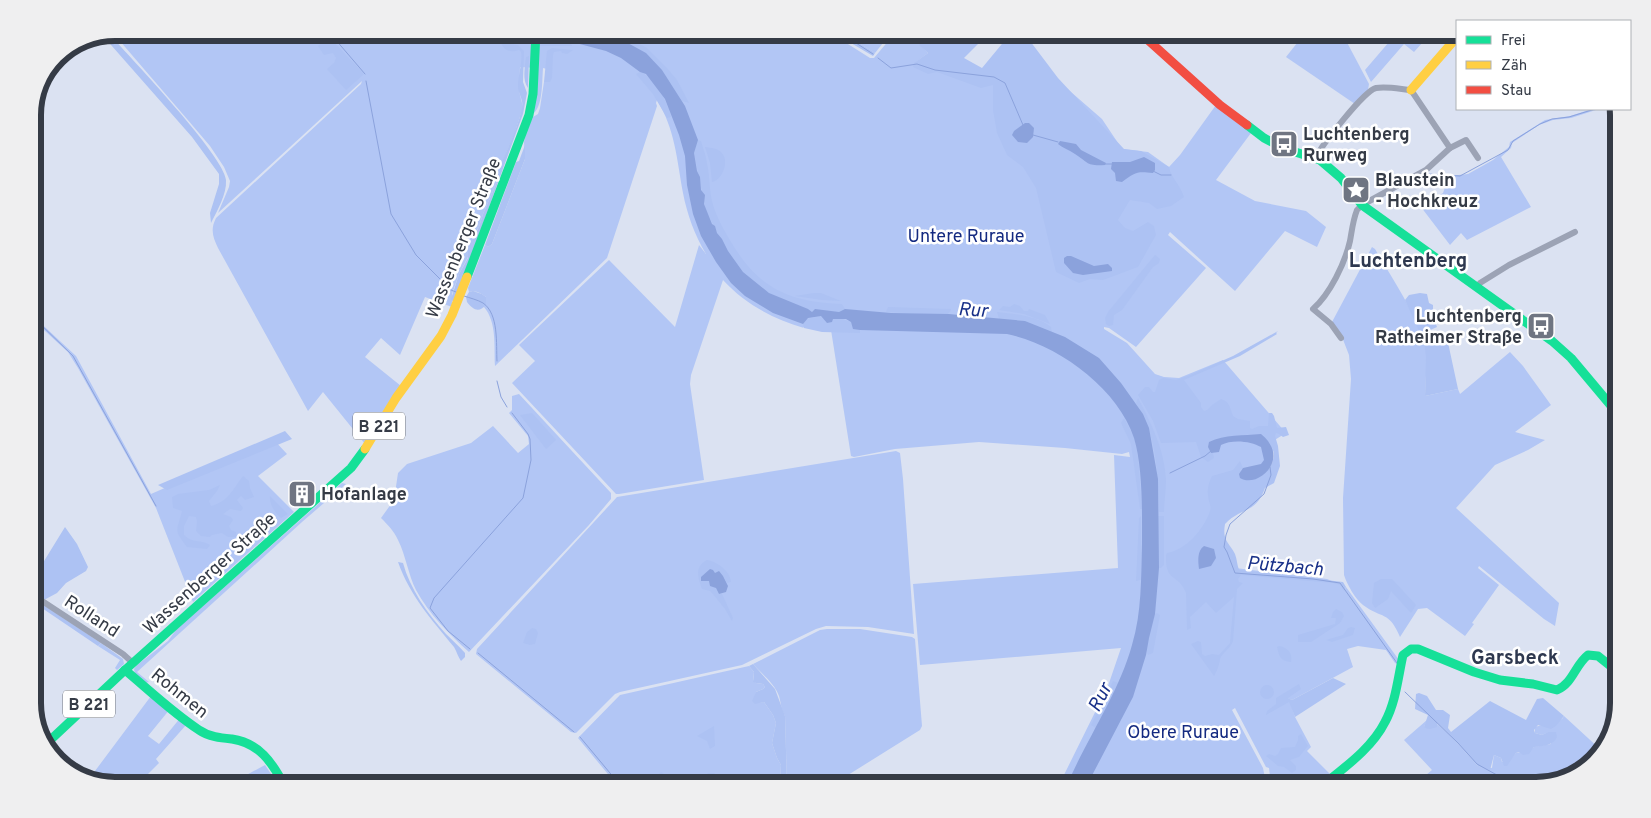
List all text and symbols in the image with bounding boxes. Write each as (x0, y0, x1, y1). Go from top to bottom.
legend (1456, 20, 1631, 110)
text: Frei (1501, 32, 1526, 51)
text: Zäh (1501, 57, 1527, 76)
text: Stau (1501, 82, 1532, 101)
place label: Luchtenberg Rurweg (1303, 124, 1410, 168)
bus stop icon: Luchtenberg Rurweg (1269, 129, 1299, 159)
street label: Wassenberger Straße (422, 155, 507, 322)
place label: Blaustein - Hochkreuz (1375, 170, 1478, 214)
place icon: Blaustein - Hochkreuz (1341, 175, 1371, 205)
park label: Untere Ruraue (907, 226, 1025, 249)
district label: Luchtenberg (1349, 249, 1467, 275)
water label: Rur (957, 298, 990, 324)
place label: Luchtenberg Ratheimer Straße (1375, 306, 1522, 350)
bus stop icon: Luchtenberg Ratheimer Straße (1526, 311, 1556, 341)
road number: B 221 (353, 412, 405, 440)
building icon: Hofanlage (287, 479, 317, 509)
place label: Hofanlage (321, 484, 407, 507)
street label: Wassenberger Straße (139, 508, 281, 640)
water label: Pützbach (1246, 552, 1325, 582)
street label: Rolland (59, 591, 123, 644)
district label: Garsbeck (1471, 646, 1559, 672)
street label: Rohmen (146, 664, 213, 724)
water label: Rur (1083, 678, 1119, 716)
road number: B 221 (63, 691, 115, 718)
park label: Obere Ruraue (1127, 722, 1239, 745)

